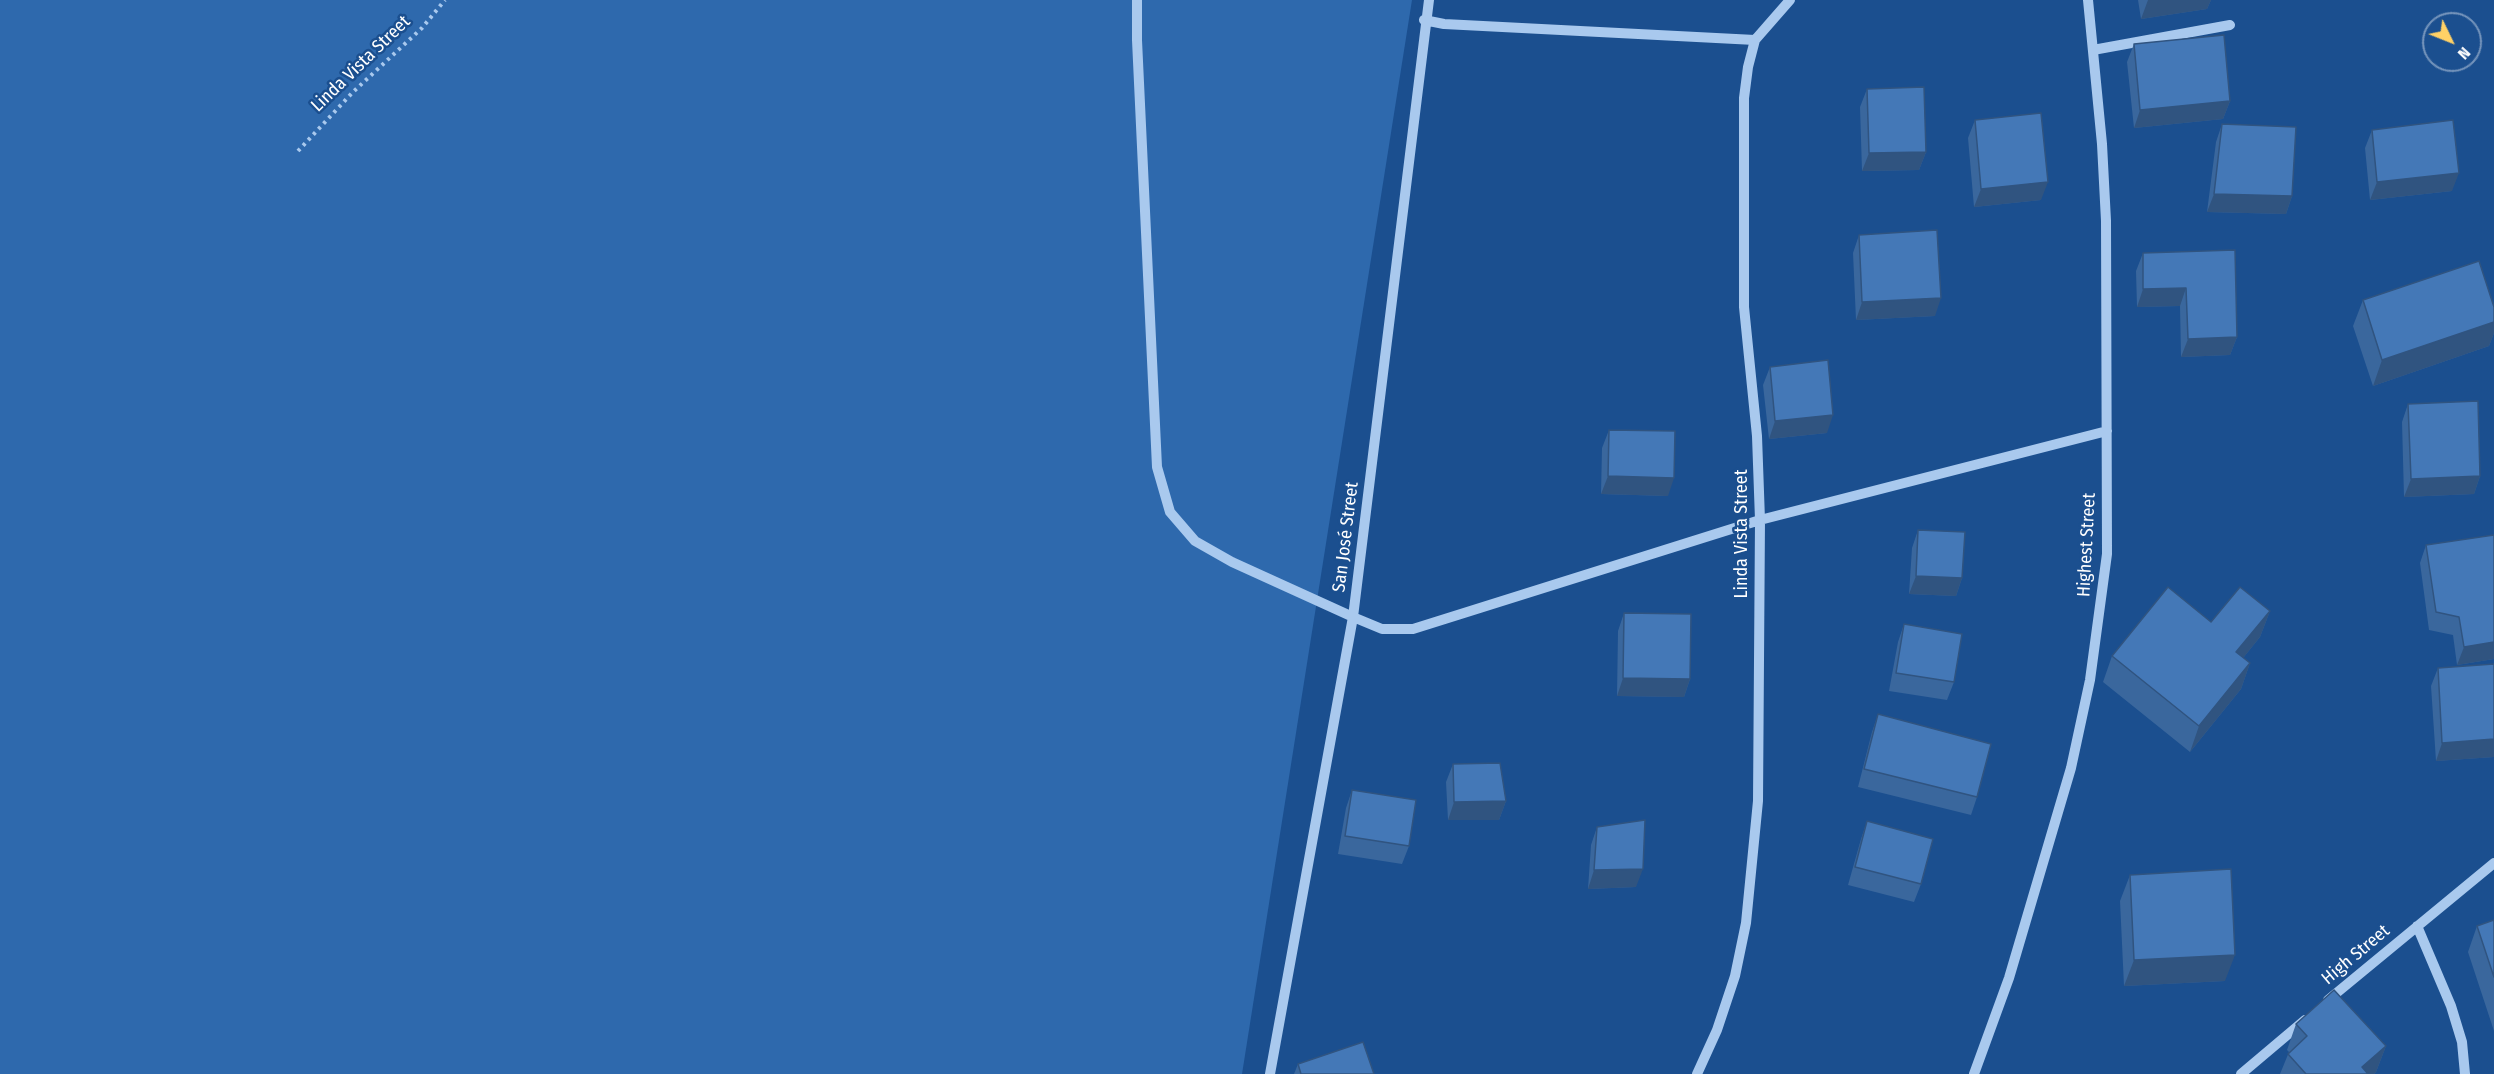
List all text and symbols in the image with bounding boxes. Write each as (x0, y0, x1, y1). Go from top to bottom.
street label: Linda Vista Street (307, 11, 415, 117)
north arrow (2422, 12, 2482, 72)
text: N (2454, 43, 2474, 63)
street label: Linda Vista Street (1731, 469, 1753, 599)
street label: San José Street (1329, 481, 1363, 593)
street label: Highest Street (2073, 492, 2101, 598)
street label: High Street (2318, 920, 2394, 990)

